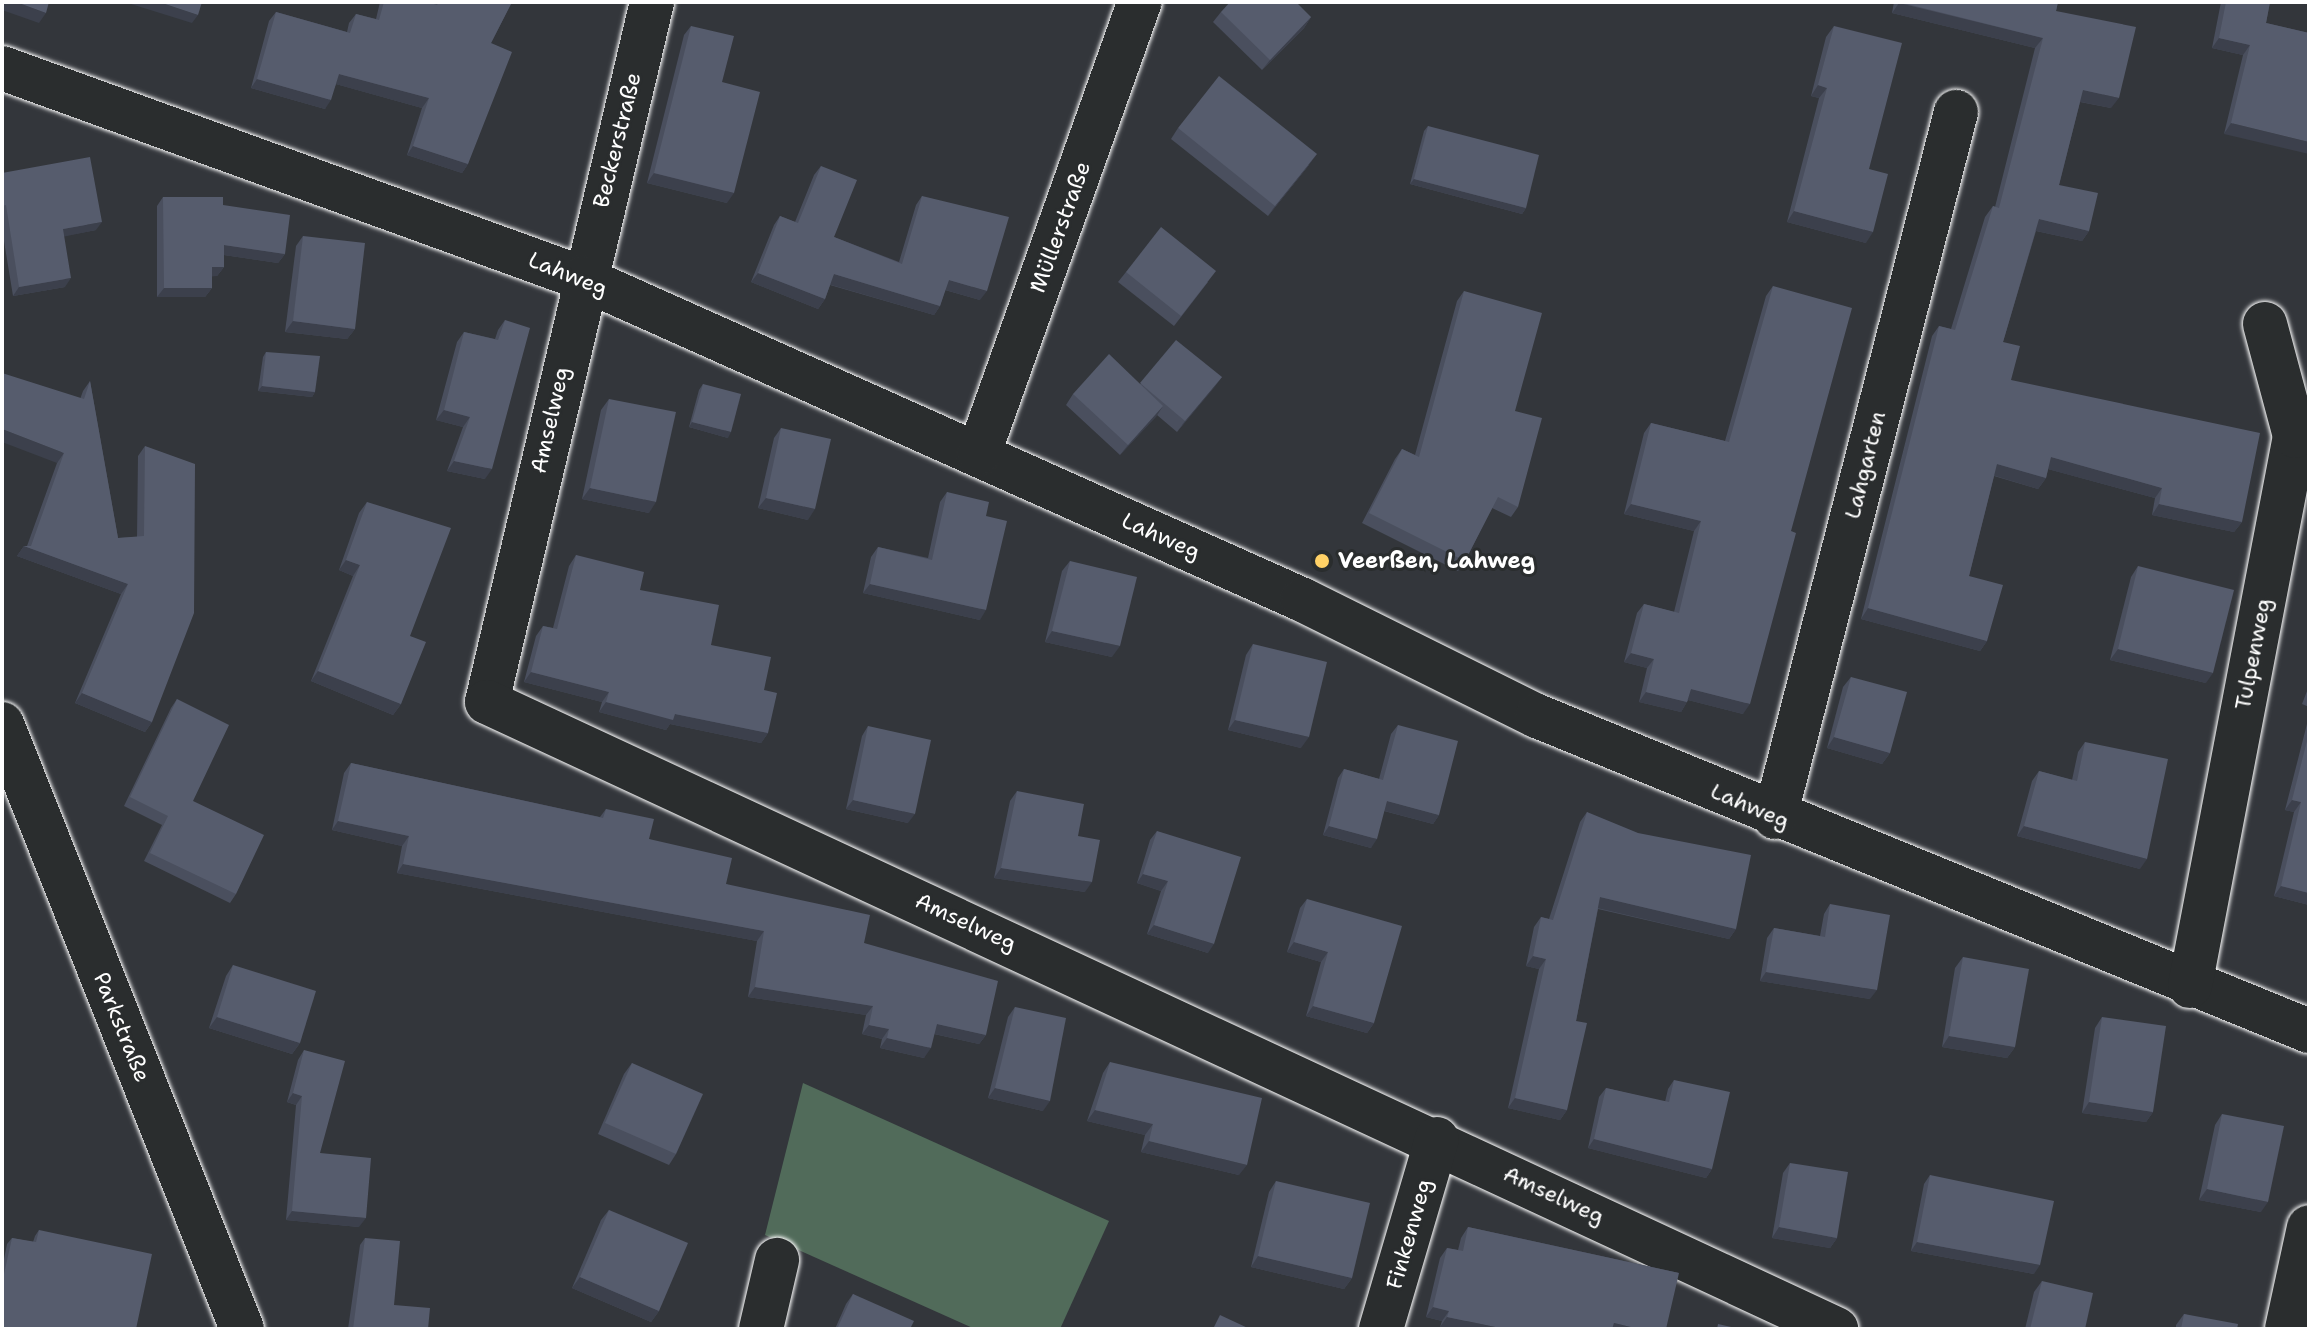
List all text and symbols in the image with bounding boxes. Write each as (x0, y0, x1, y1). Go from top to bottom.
street label: Beckerstraße (587, 70, 647, 210)
street label: Müllerstraße (1024, 158, 1096, 296)
street label: Lahweg (524, 246, 612, 302)
street label: Amselweg (525, 364, 575, 476)
street label: Lahgarten (1839, 408, 1891, 522)
street label: Lahweg (1118, 507, 1204, 565)
place label: Veerßen, Lahweg (1338, 548, 1535, 574)
marker: Veerßen, Lahweg (1313, 552, 1331, 570)
street label: Tulpenweg (2229, 596, 2277, 712)
street label: Lahweg (1707, 778, 1793, 834)
street label: Amselweg (911, 887, 1021, 957)
street label: Parkstraße (88, 968, 156, 1086)
street label: Amselweg (1499, 1160, 1609, 1230)
street label: Finkenweg (1381, 1176, 1437, 1292)

